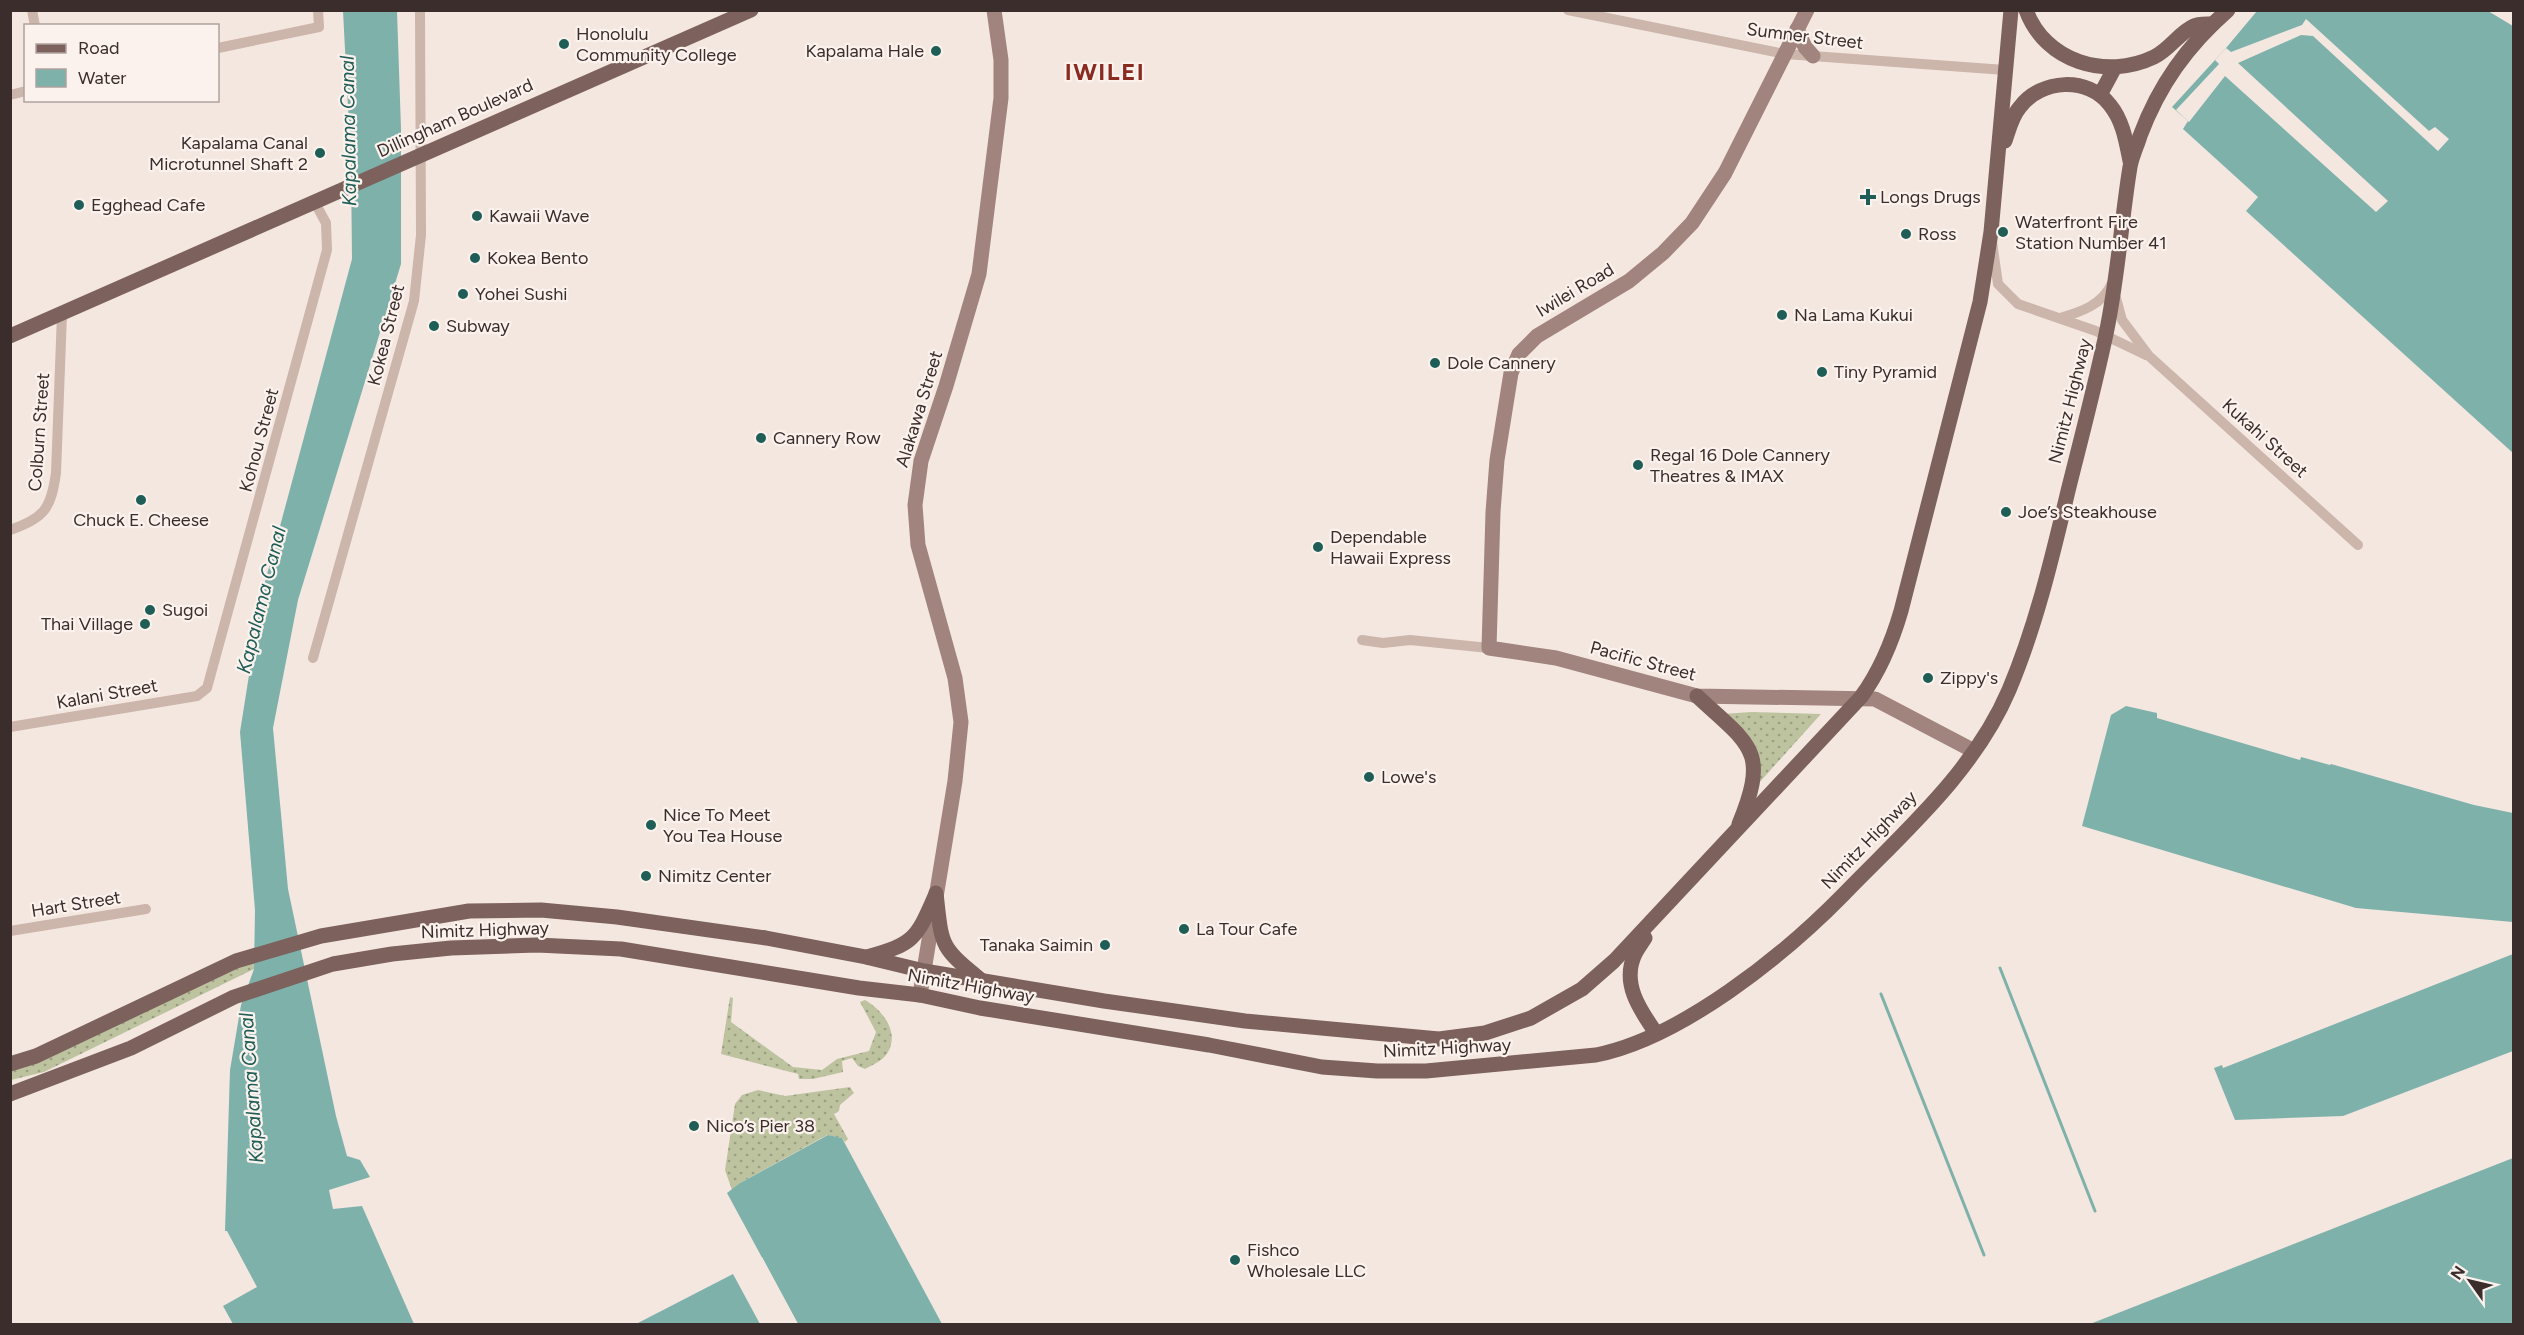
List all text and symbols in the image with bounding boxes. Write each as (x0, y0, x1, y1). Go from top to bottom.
street label: Sumner Street (1745, 18, 1865, 54)
place label: Honolulu Community College (576, 23, 737, 66)
legend (24, 24, 219, 102)
text: Road (78, 37, 119, 59)
marker: Honolulu Community College (557, 37, 571, 51)
place label: Kapalama Hale (806, 40, 924, 62)
marker: Kapalama Hale (929, 44, 943, 58)
water label: Kapalama Canal (335, 55, 361, 207)
district label: IWILEI (1065, 57, 1145, 86)
text: Water (78, 67, 126, 89)
street label: Dillingham Boulevard (374, 74, 536, 162)
place label: Kapalama Canal Microtunnel Shaft 2 (149, 132, 308, 175)
marker: Kapalama Canal Microtunnel Shaft 2 (313, 146, 327, 160)
place label: Longs Drugs (1880, 186, 1981, 208)
marker: Longs Drugs (1861, 190, 1875, 204)
place label: Egghead Cafe (91, 194, 206, 216)
marker: Egghead Cafe (72, 198, 86, 212)
place label: Kawaii Wave (489, 205, 589, 227)
marker: Kawaii Wave (470, 209, 484, 223)
place label: Waterfront Fire Station Number 41 (2015, 211, 2167, 254)
place label: Ross (1918, 223, 1956, 245)
marker: Waterfront Fire Station Number 41 (1996, 225, 2010, 239)
marker: Ross (1899, 227, 1913, 241)
place label: Kokea Bento (487, 247, 588, 269)
marker: Kokea Bento (468, 251, 482, 265)
street label: Iwilei Road (1532, 258, 1618, 322)
street label: Kokea Street (363, 282, 409, 388)
place label: Yohei Sushi (475, 283, 567, 305)
marker: Yohei Sushi (456, 287, 470, 301)
place label: Na Lama Kukui (1794, 304, 1913, 326)
marker: Na Lama Kukui (1775, 308, 1789, 322)
place label: Subway (446, 315, 510, 337)
marker: Subway (427, 319, 441, 333)
street label: Nimitz Highway (2044, 336, 2096, 466)
street label: Alakawa Street (891, 348, 947, 470)
place label: Dole Cannery (1447, 352, 1556, 374)
marker: Dole Cannery (1428, 356, 1442, 370)
place label: Tiny Pyramid (1834, 361, 1937, 383)
marker: Tiny Pyramid (1815, 365, 1829, 379)
street label: Colburn Street (24, 372, 54, 492)
street label: Kohou Street (235, 385, 283, 494)
street label: Kukahi Street (2218, 394, 2313, 482)
place label: Cannery Row (773, 427, 881, 449)
marker: Cannery Row (754, 431, 768, 445)
place label: Regal 16 Dole Cannery Theatres & IMAX (1650, 444, 1831, 487)
marker: Regal 16 Dole Cannery Theatres & IMAX (1631, 458, 1645, 472)
marker: Chuck E. Cheese (134, 493, 148, 507)
place label: Joe’s Steakhouse (2018, 501, 2157, 523)
marker: Joe’s Steakhouse (1999, 505, 2013, 519)
place label: Chuck E. Cheese (73, 509, 209, 531)
water label: Kapalama Canal (231, 523, 291, 676)
place label: Dependable Hawaii Express (1330, 526, 1451, 569)
marker: Dependable Hawaii Express (1311, 540, 1325, 554)
place label: Sugoi (162, 599, 208, 621)
marker: Sugoi (143, 603, 157, 617)
place label: Thai Village (41, 613, 133, 635)
marker: Thai Village (138, 617, 152, 631)
street label: Pacific Street (1588, 636, 1699, 686)
place label: Zippy's (1940, 667, 1998, 689)
marker: Zippy's (1921, 671, 1935, 685)
street label: Kalani Street (55, 674, 159, 714)
place label: Lowe's (1381, 766, 1436, 788)
marker: Lowe's (1362, 770, 1376, 784)
street label: Nimitz Highway (1817, 786, 1922, 894)
place label: Nice To Meet You Tea House (663, 804, 782, 847)
marker: Nice To Meet You Tea House (644, 818, 658, 832)
place label: Nimitz Center (658, 865, 771, 887)
marker: Nimitz Center (639, 869, 653, 883)
street label: Hart Street (30, 886, 123, 922)
street label: Nimitz Highway (421, 917, 550, 943)
place label: La Tour Cafe (1196, 918, 1298, 940)
marker: La Tour Cafe (1177, 922, 1191, 936)
place label: Tanaka Saimin (980, 934, 1093, 956)
marker: Tanaka Saimin (1098, 938, 1112, 952)
street label: Nimitz Highway (906, 964, 1037, 1008)
water label: Kapalama Canal (234, 1011, 268, 1164)
street label: Nimitz Highway (1382, 1034, 1512, 1062)
place label: Nico’s Pier 38 (706, 1115, 815, 1137)
marker: Nico’s Pier 38 (687, 1119, 701, 1133)
place label: Fishco Wholesale LLC (1247, 1239, 1366, 1282)
north arrow (2440, 1251, 2500, 1311)
marker: Fishco Wholesale LLC (1228, 1253, 1242, 1267)
text: N (2447, 1262, 2469, 1283)

